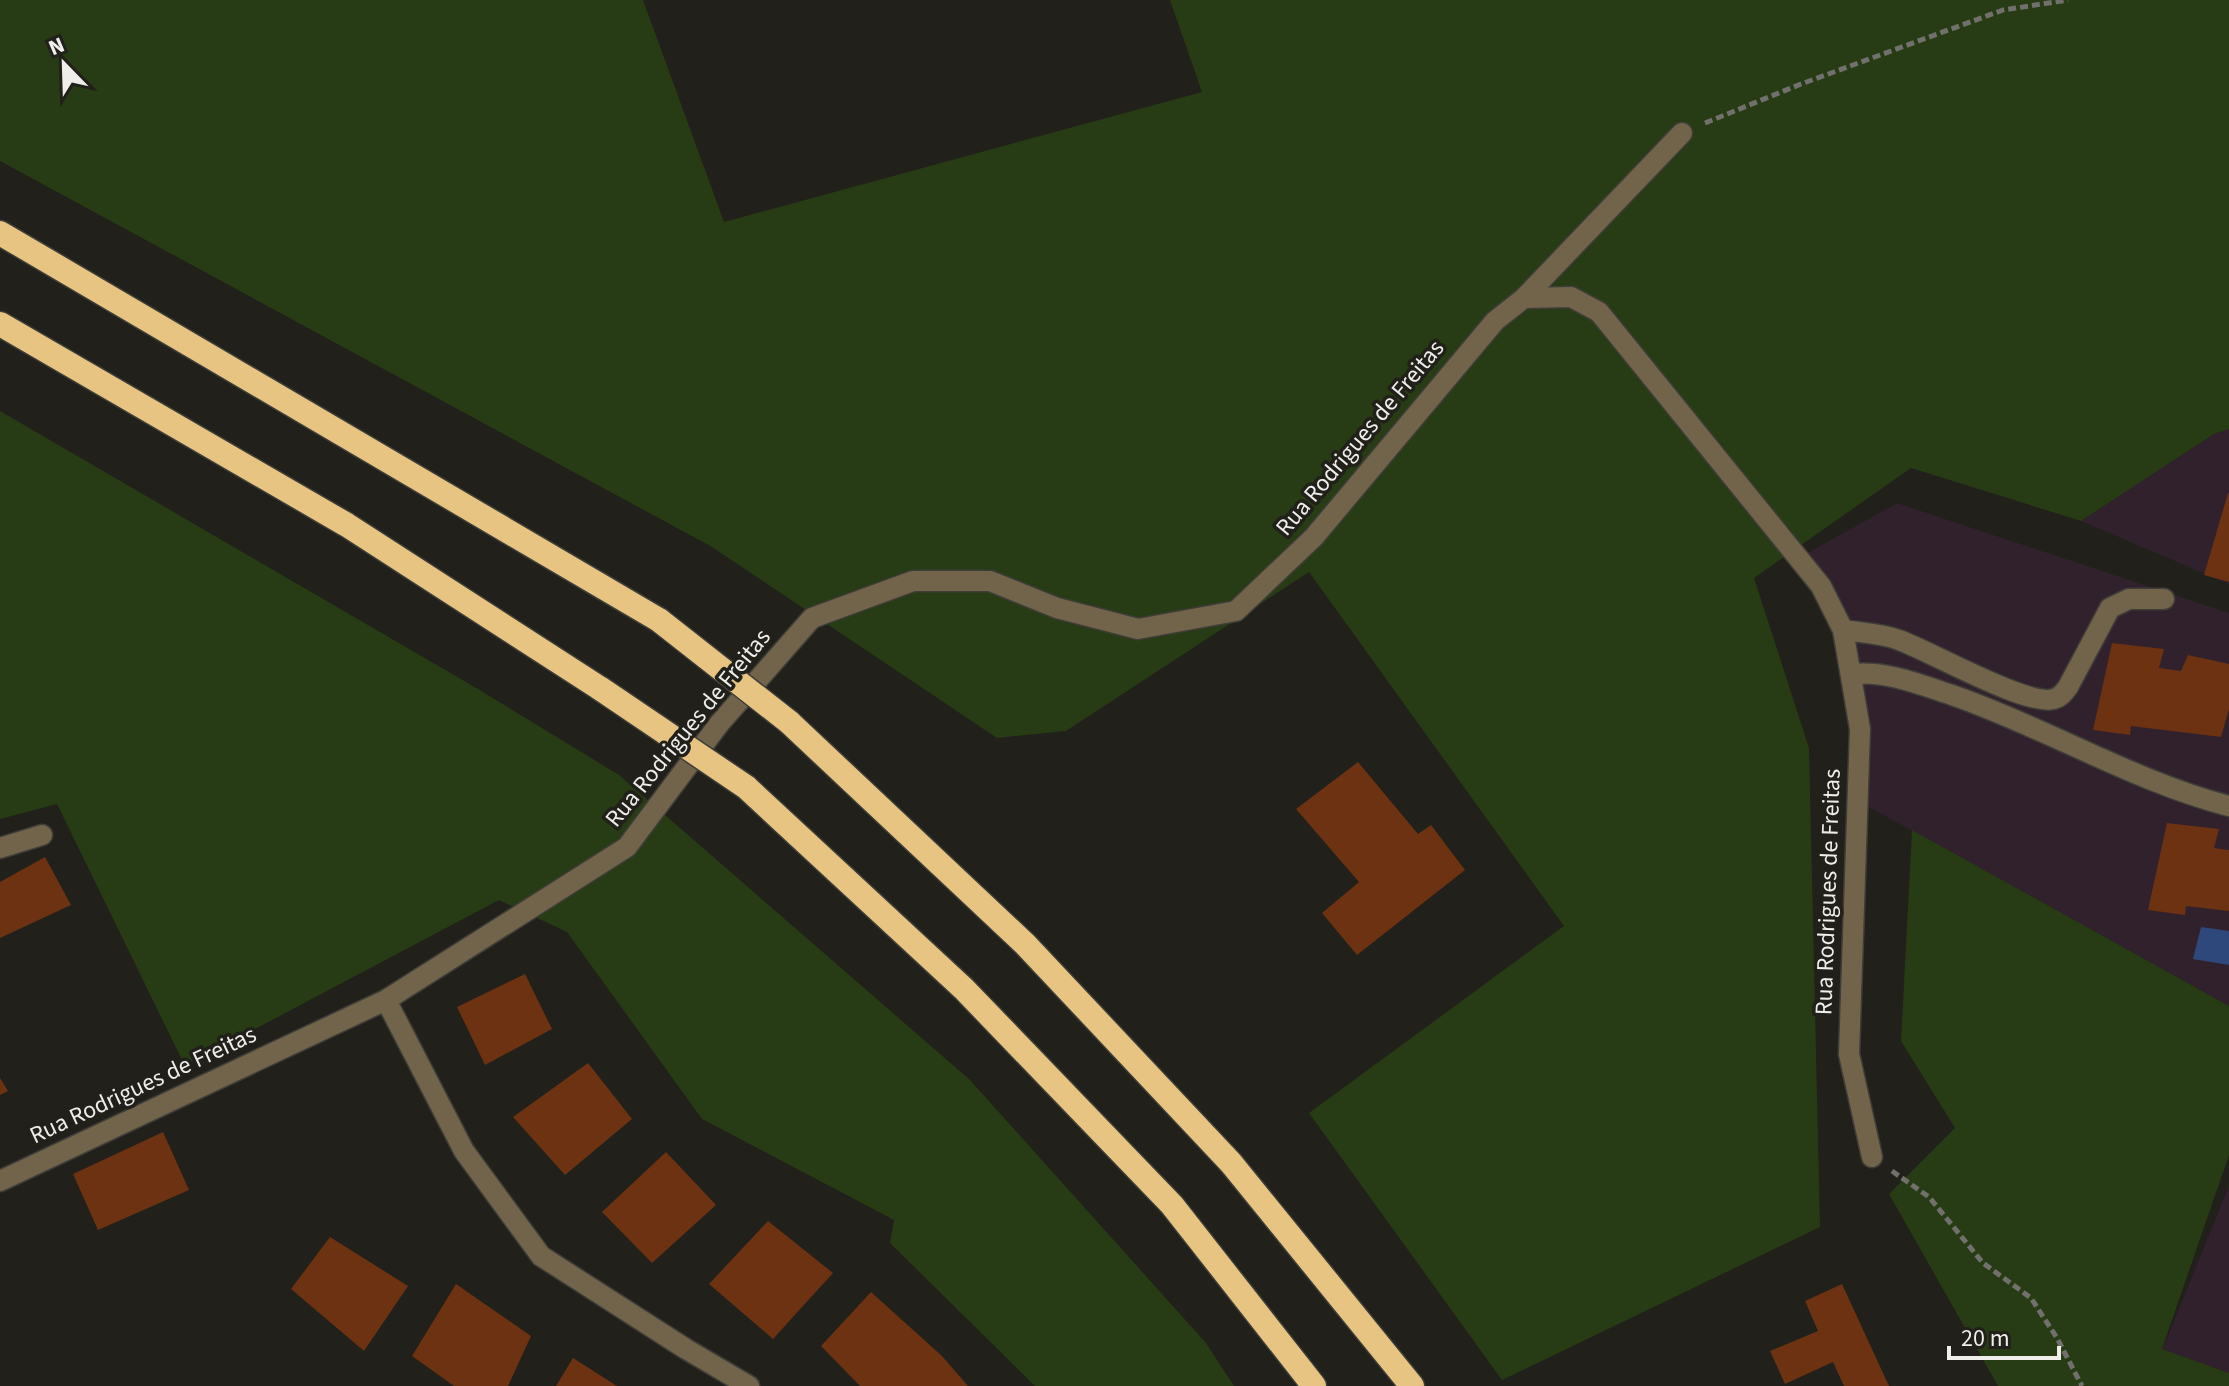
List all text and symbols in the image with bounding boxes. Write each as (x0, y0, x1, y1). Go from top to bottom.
north arrow (24, 24, 104, 104)
text: N (44, 29, 70, 64)
street label: Rua Rodrigues de Freitas (1267, 332, 1453, 544)
street label: Rua Rodrigues de Freitas (597, 621, 779, 835)
street label: Rua Rodrigues de Freitas (1806, 768, 1850, 1016)
street label: Rua Rodrigues de Freitas (24, 1017, 262, 1153)
scale bar (1949, 1310, 2059, 1360)
text: 20 m (1961, 1321, 2010, 1356)

